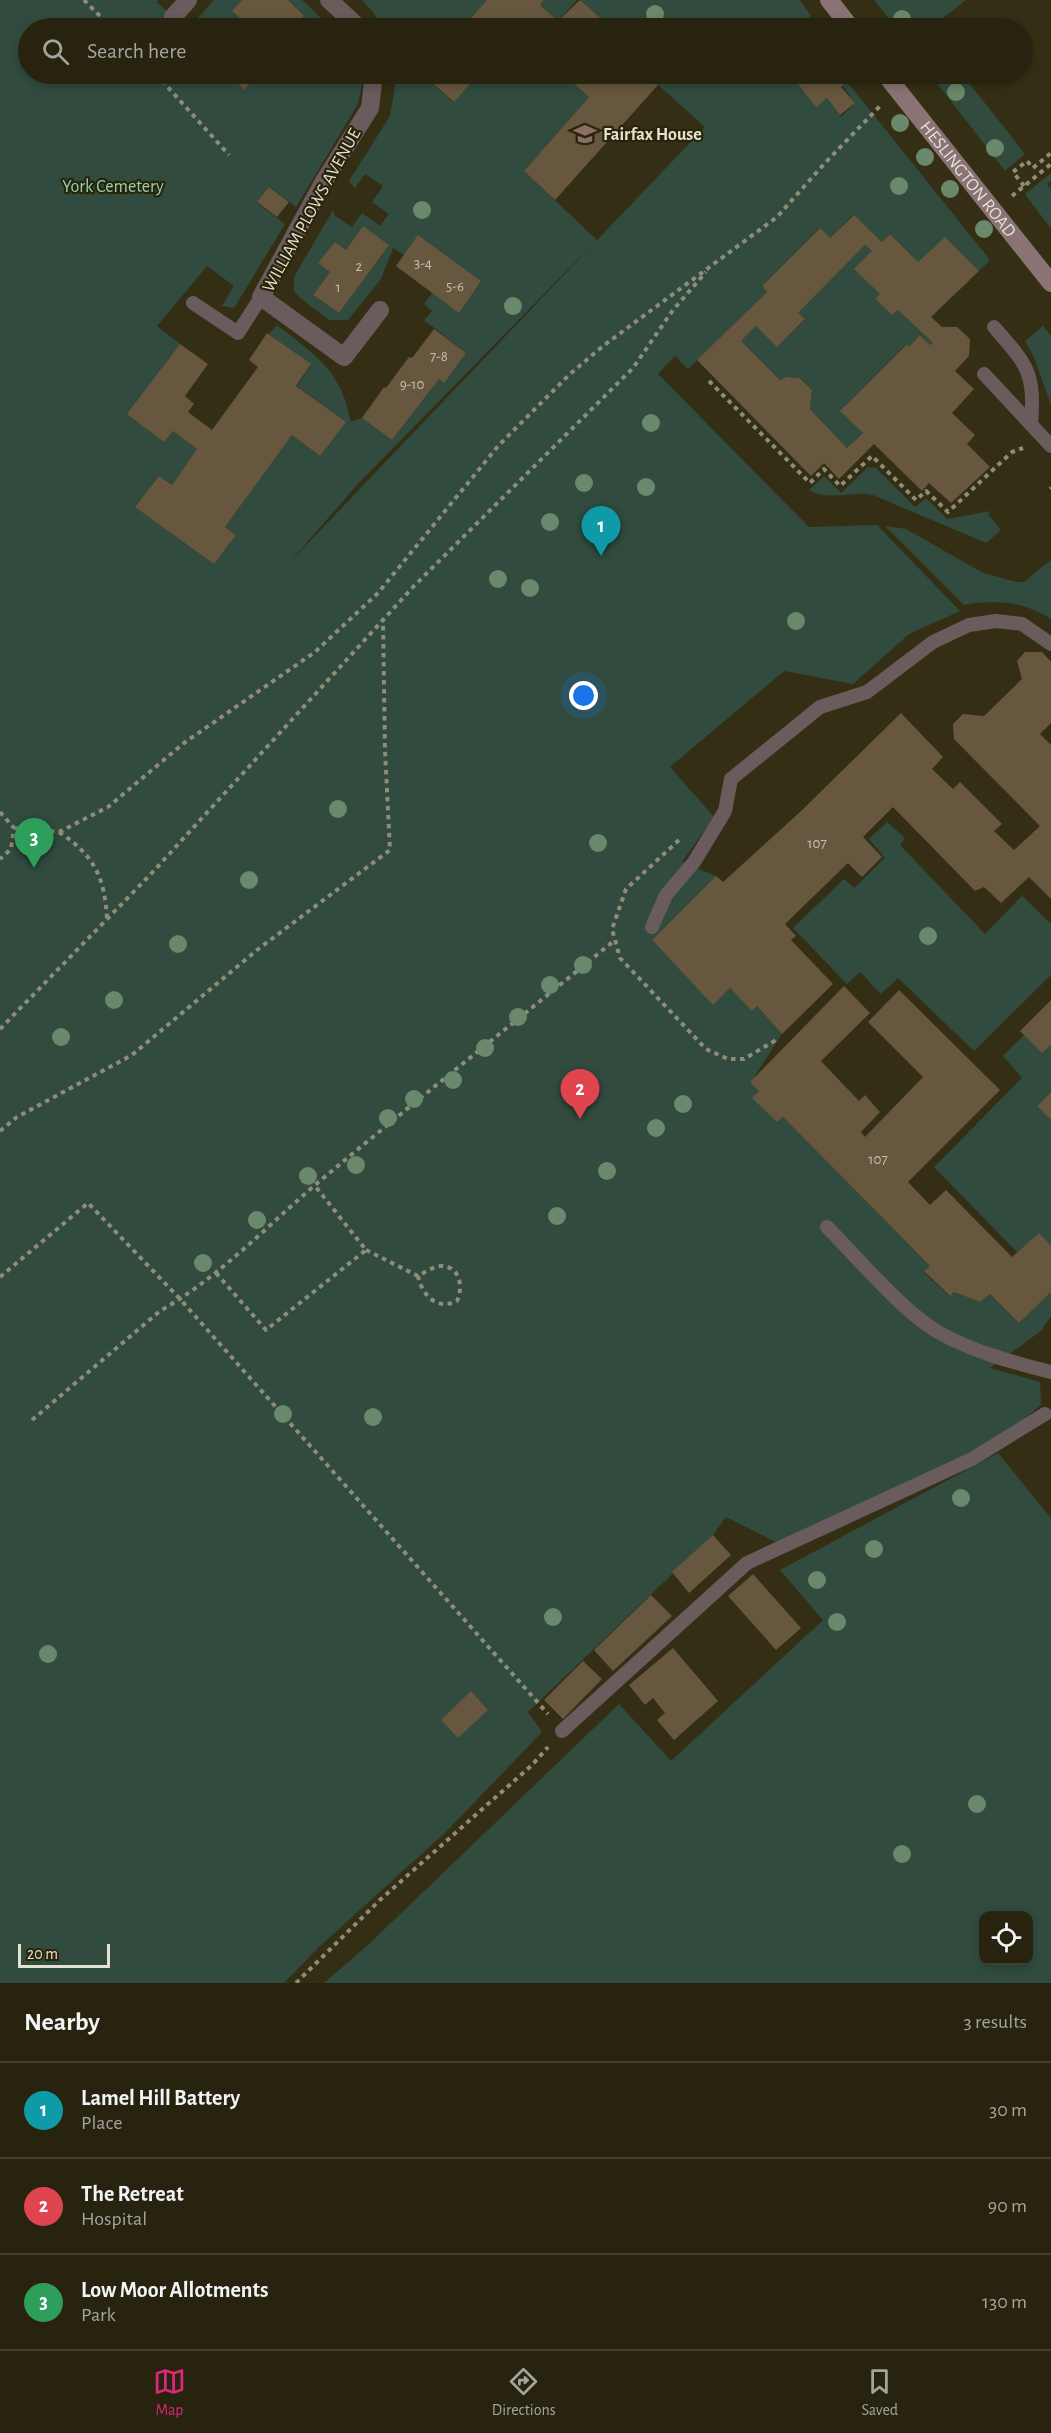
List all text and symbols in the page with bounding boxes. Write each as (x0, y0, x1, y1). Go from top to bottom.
search box (18, 18, 1033, 84)
icon: search (39, 35, 72, 68)
text: Search here (87, 40, 186, 62)
street label: HESLINGTON ROAD (916, 118, 1019, 241)
school or university icon: Fairfax House (572, 121, 598, 147)
street label: WILLIAM PLOWS AVENUE (259, 125, 364, 295)
place label: Fairfax House (603, 126, 702, 144)
park label: York Cemetery (62, 178, 164, 196)
house number: 3-4 (414, 256, 432, 271)
house number: 2 (356, 259, 363, 274)
house number: 5-6 (446, 279, 464, 294)
house number: 1 (335, 280, 341, 295)
house number: 7-8 (430, 349, 448, 364)
house number: 9-10 (400, 377, 424, 392)
pin: 1 (582, 506, 620, 556)
your location (569, 681, 598, 710)
pin: 3 (15, 818, 54, 868)
house number: 107 (807, 836, 827, 851)
pin: 2 (560, 1070, 600, 1119)
house number: 107 (868, 1152, 888, 1167)
map controls (979, 1911, 1033, 1965)
button: locate (979, 1911, 1033, 1965)
scale bar (18, 1941, 110, 1968)
text: 20 m (27, 1946, 58, 1962)
text: Nearby (24, 2009, 100, 2035)
text: 3 results (963, 2012, 1027, 2032)
text: Lamel Hill Battery (81, 2087, 240, 2109)
text: 1 (40, 2100, 47, 2120)
text: 30 m (989, 2100, 1027, 2120)
text: Place (81, 2113, 122, 2133)
text: The Retreat (81, 2183, 184, 2205)
text: 2 (39, 2196, 48, 2216)
text: 90 m (988, 2196, 1027, 2216)
text: Hospital (81, 2209, 147, 2229)
text: Low Moor Allotments (81, 2279, 268, 2301)
text: 3 (39, 2292, 48, 2312)
text: 130 m (982, 2292, 1027, 2312)
text: Park (81, 2305, 116, 2325)
tab: Map (153, 2365, 186, 2420)
tab: Directions (492, 2365, 556, 2420)
tab: Saved (861, 2365, 898, 2420)

